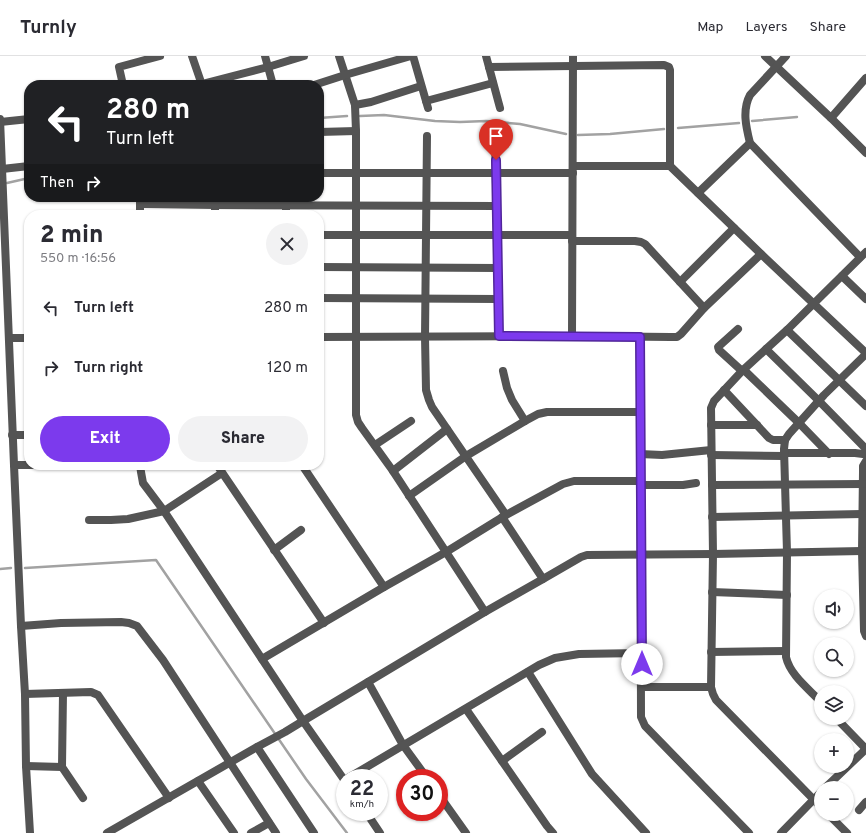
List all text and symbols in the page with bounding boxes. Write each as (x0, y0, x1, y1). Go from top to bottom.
text: Turnly (20, 16, 77, 40)
text: Map (697, 19, 723, 36)
text: Layers (745, 19, 787, 36)
text: Share (809, 19, 846, 36)
text: 280 m (106, 93, 190, 129)
icon: left (40, 96, 92, 148)
pin (479, 119, 513, 160)
icon: arrive (485, 125, 507, 147)
text: Turn left (106, 128, 174, 151)
icon: right (82, 172, 104, 194)
text: Then (40, 174, 74, 193)
text: 2 min (40, 221, 104, 251)
button: close (266, 223, 308, 265)
text: 550 m · 16:56 (40, 251, 116, 267)
icon: left (40, 297, 62, 319)
text: Turn left (74, 299, 134, 318)
text: 280 m (264, 299, 308, 318)
icon: right (40, 357, 62, 379)
text: Turn right (74, 359, 143, 378)
text: 120 m (267, 359, 308, 378)
button: Exit (40, 416, 170, 462)
button: Share (178, 416, 308, 462)
map controls (814, 589, 854, 821)
button: sound (814, 589, 854, 629)
button: search (814, 637, 854, 677)
position arrow (621, 643, 663, 685)
button: layers (814, 685, 854, 725)
button: + (814, 733, 854, 773)
speed limit sign: 30 (396, 769, 448, 821)
text: 22 (350, 777, 374, 803)
button: − (814, 781, 854, 821)
text: km/h (350, 798, 374, 811)

